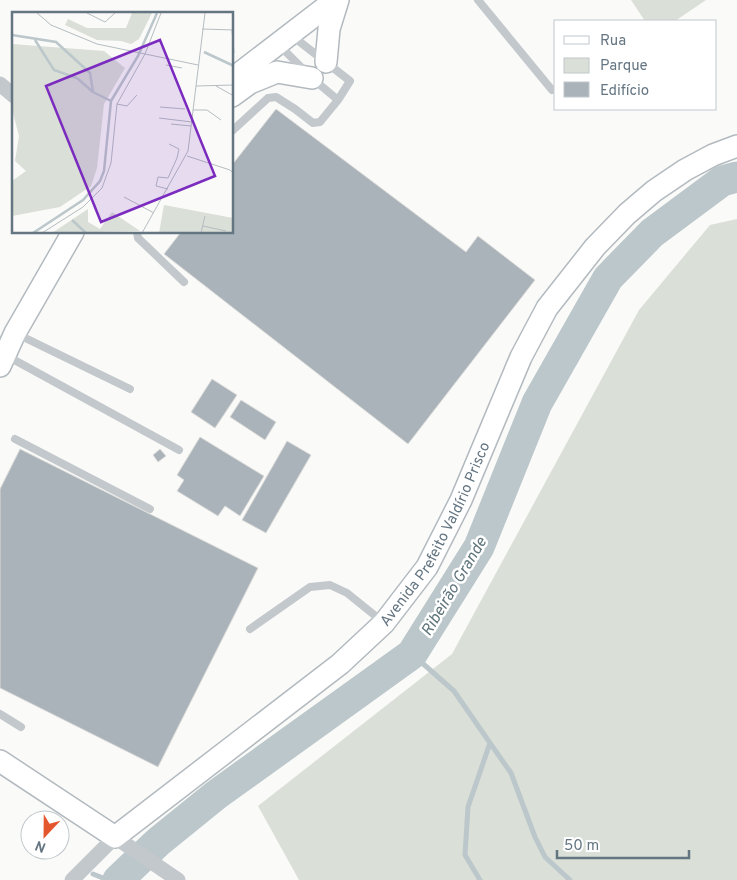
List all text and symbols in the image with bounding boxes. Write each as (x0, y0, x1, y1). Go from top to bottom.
inset map (12, 12, 234, 234)
legend (554, 20, 717, 110)
text: Rua (600, 32, 626, 51)
text: Parque (600, 57, 648, 76)
text: Edifício (600, 82, 649, 101)
street label: Avenida Prefeito Valdírio Prisco (377, 439, 495, 631)
water label: Ribeirão Grande (417, 533, 492, 640)
north arrow (20, 810, 70, 860)
scale bar (557, 828, 690, 860)
text: N (33, 836, 49, 855)
text: 50 m (564, 837, 599, 856)

